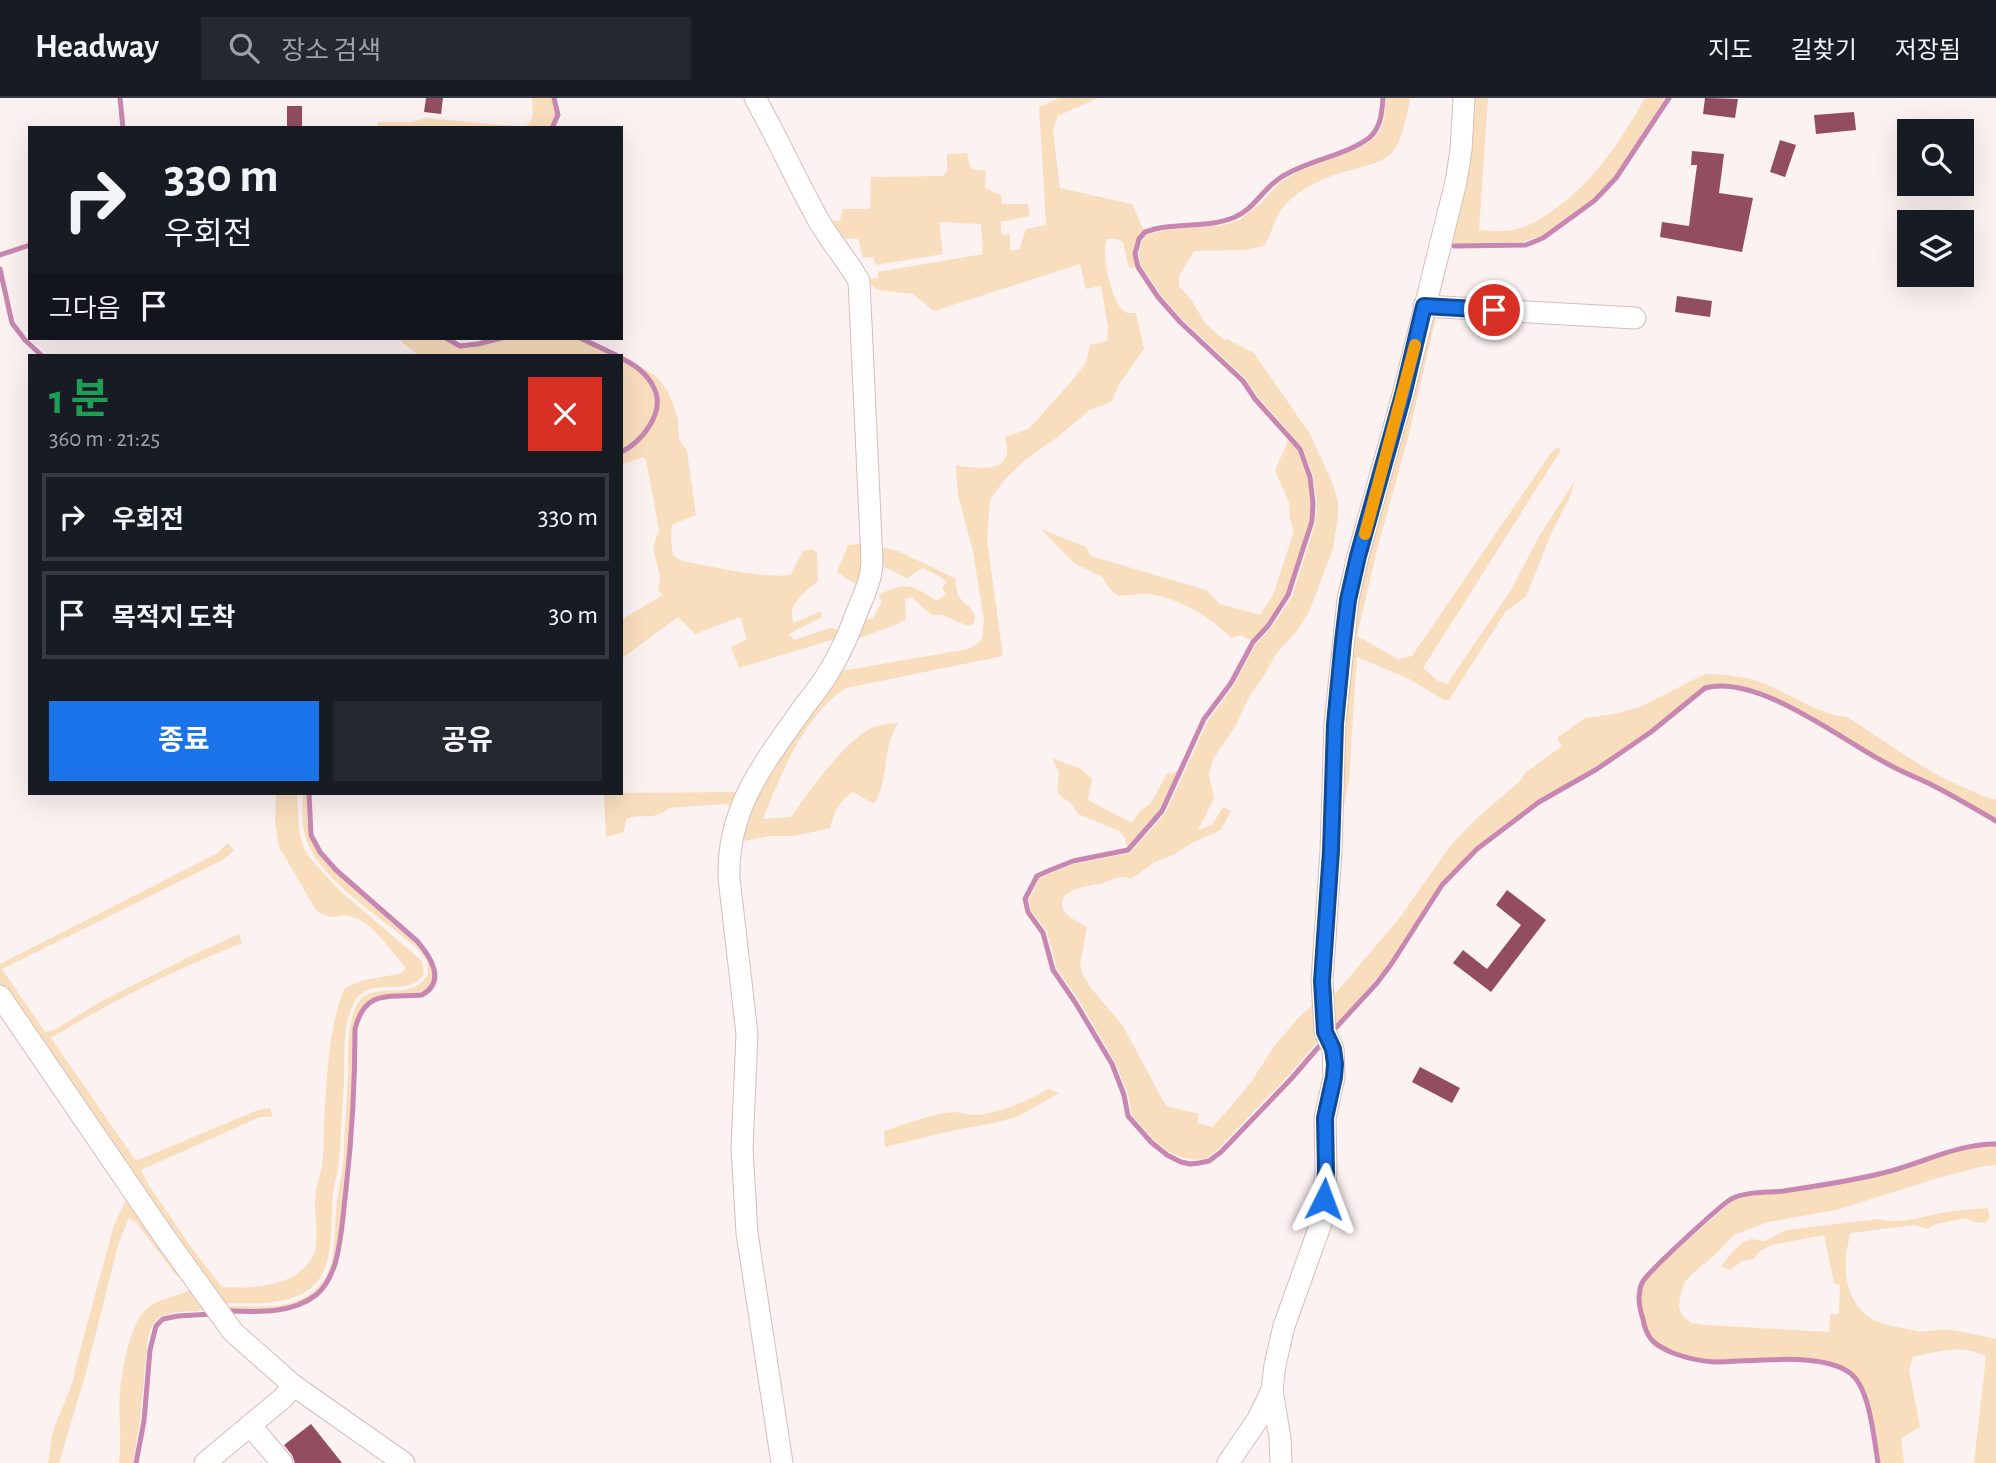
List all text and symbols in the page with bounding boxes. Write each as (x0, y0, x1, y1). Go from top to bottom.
search box (201, 17, 691, 80)
icon: search (225, 29, 263, 67)
text: Headway (35, 31, 159, 64)
text: 장소 검색 (281, 38, 381, 64)
text: 지도 (1708, 39, 1753, 63)
text: 길찾기 (1791, 39, 1857, 63)
text: 저장됨 (1895, 39, 1961, 63)
map controls (1897, 119, 1974, 287)
button: search (1897, 119, 1974, 196)
text: 330 m (164, 152, 279, 201)
icon: right (49, 154, 140, 245)
button: layers (1897, 210, 1974, 287)
text: 우회전 (164, 218, 252, 250)
pin (1464, 280, 1524, 340)
icon: arrive (135, 287, 173, 325)
icon: arrive (1475, 291, 1513, 329)
text: 그다음 (49, 296, 121, 322)
button: close (528, 377, 602, 451)
text: 1 분 (49, 379, 109, 421)
text: 360 m · 21:25 (49, 428, 160, 451)
icon: right (53, 498, 91, 536)
text: 330 m (538, 504, 598, 530)
text: 우회전 (112, 507, 184, 533)
icon: arrive (53, 596, 91, 634)
text: 30 m (548, 602, 598, 628)
text: 목적지 도착 (112, 605, 236, 631)
button: 종료 (49, 701, 319, 781)
button: 공유 (333, 701, 602, 781)
position arrow (1287, 1162, 1361, 1236)

